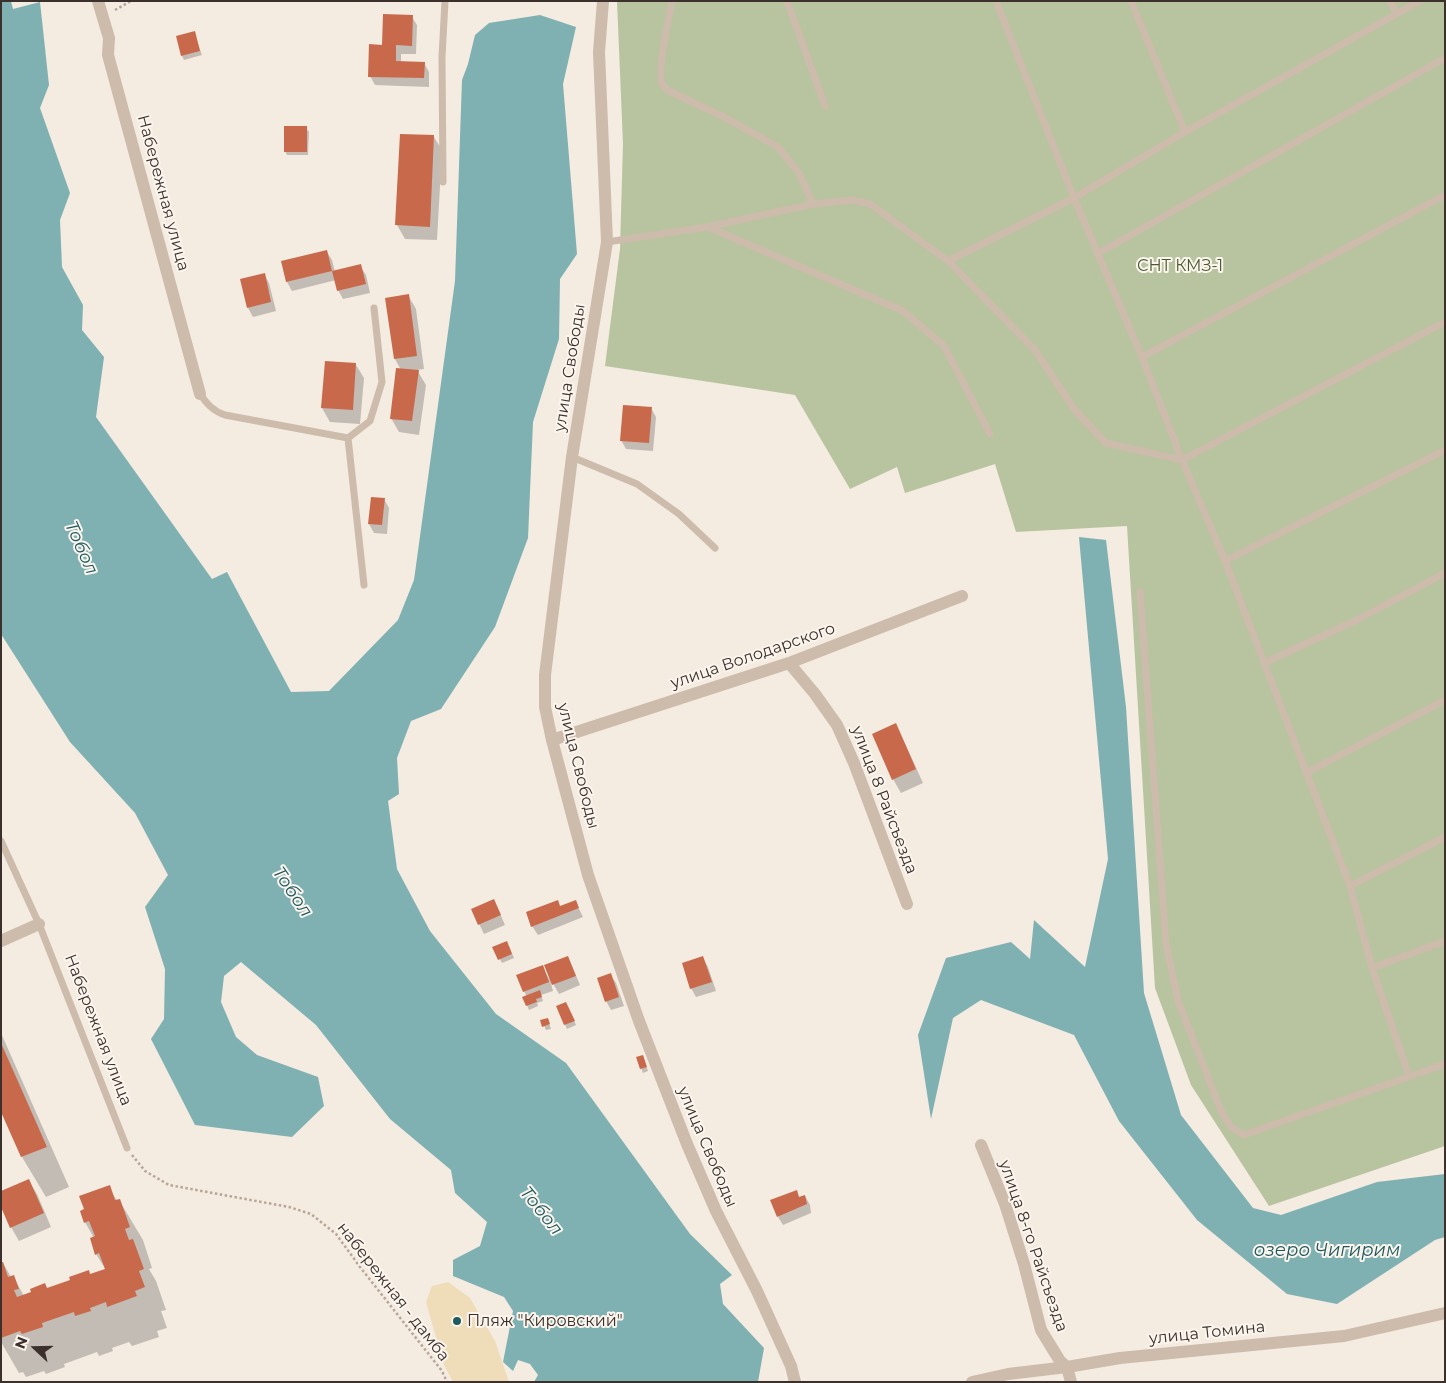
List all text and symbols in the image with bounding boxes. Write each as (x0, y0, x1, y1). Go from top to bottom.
street label: Набережная улица (133, 113, 193, 273)
park label: СНТ КМЗ-1 (1137, 256, 1223, 276)
street label: улица Свободы (550, 303, 590, 433)
water label: Тобол (60, 518, 102, 578)
street label: улица Володарского (668, 619, 838, 693)
street label: улица Свободы (553, 701, 603, 831)
street label: улица 8 Райсъезда (847, 723, 921, 877)
water label: Тобол (267, 863, 317, 921)
street label: Набережная улица (60, 952, 136, 1108)
street label: улица Свободы (673, 1084, 741, 1210)
street label: улица 8-го Райсъезда (995, 1158, 1071, 1334)
water label: Тобол (515, 1182, 567, 1240)
street label: набережная - дамба (333, 1219, 453, 1365)
water label: озеро Чигирим (1254, 1240, 1400, 1262)
place label: Пляж "Кировский" (467, 1311, 623, 1331)
marker: Пляж "Кировский" (451, 1315, 463, 1327)
street label: улица Томина (1148, 1317, 1266, 1349)
north arrow (10, 1323, 60, 1373)
text: N (11, 1334, 31, 1351)

